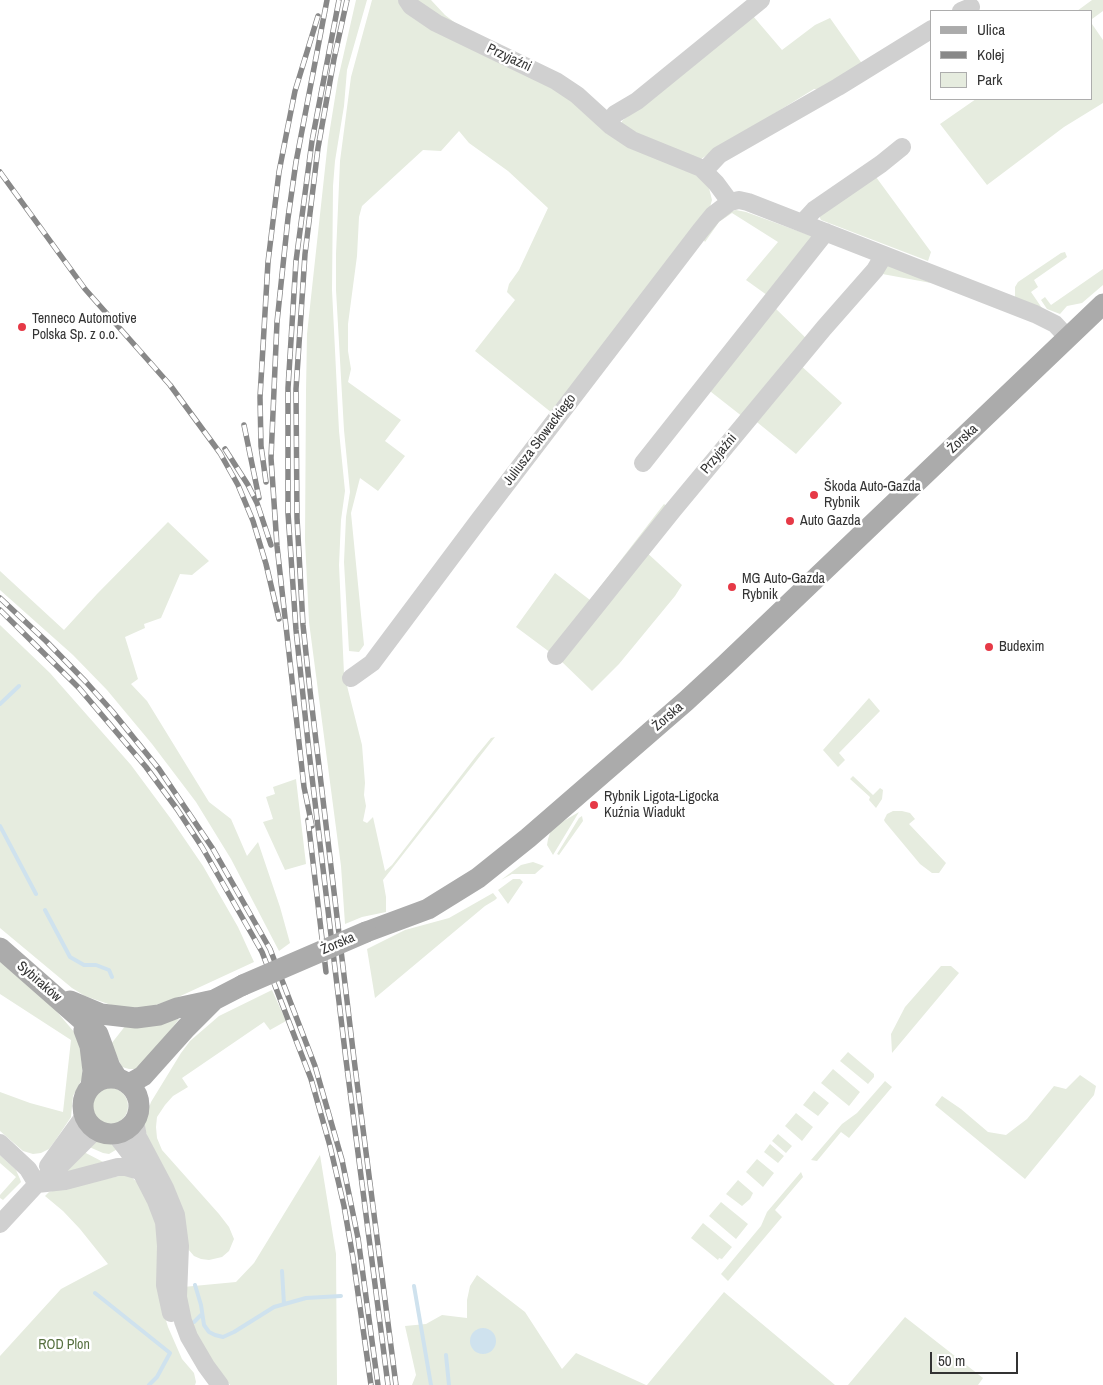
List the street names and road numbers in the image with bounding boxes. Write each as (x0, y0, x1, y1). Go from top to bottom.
street label: Przyjaźni (484, 40, 534, 76)
street label: Juliusza Słowackiego (500, 391, 580, 489)
street label: Żorska (944, 421, 982, 457)
street label: Przyjaźni (697, 431, 741, 477)
street label: Żorska (649, 699, 687, 735)
street label: Żorska (319, 929, 357, 959)
street label: Sybiraków (13, 958, 65, 1006)

